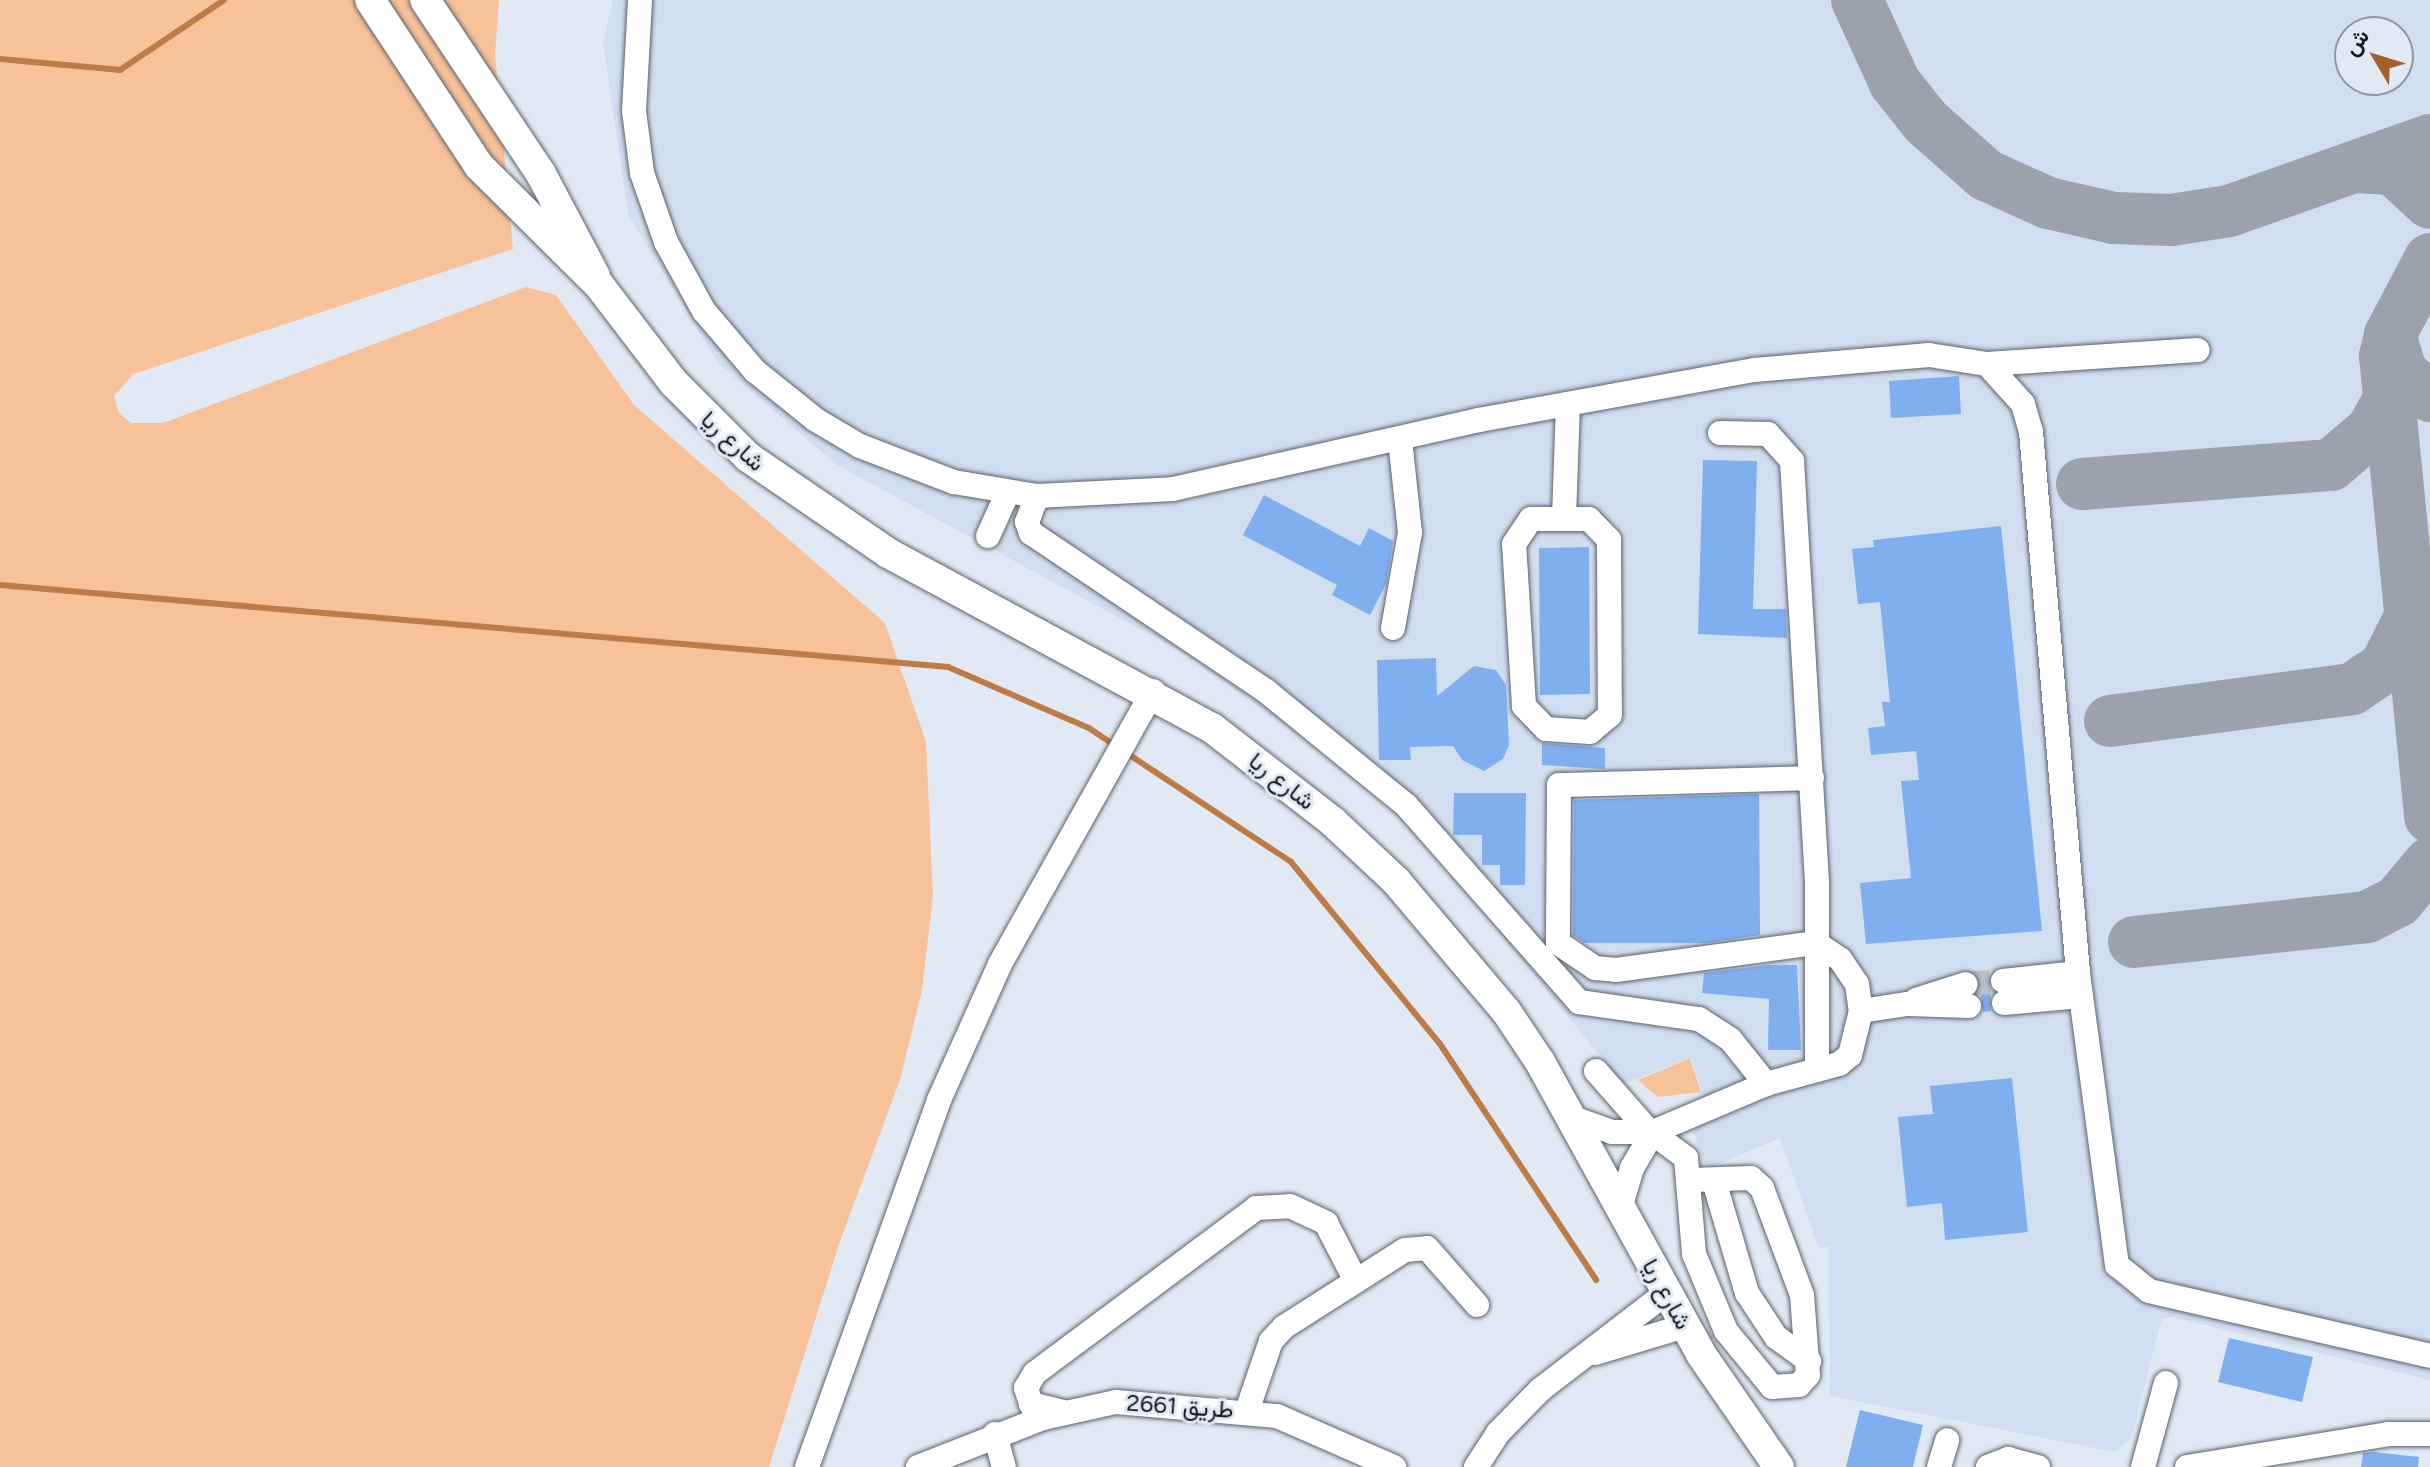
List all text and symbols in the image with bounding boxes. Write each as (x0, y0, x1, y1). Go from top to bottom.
north arrow (2334, 16, 2414, 96)
text: ش (2337, 23, 2375, 61)
street label: شارع ريا (695, 405, 771, 477)
street label: شارع ريا (1243, 746, 1321, 816)
street label: شارع ريا (1636, 1254, 1698, 1334)
street label: طريق 2661 (1125, 1388, 1235, 1424)

